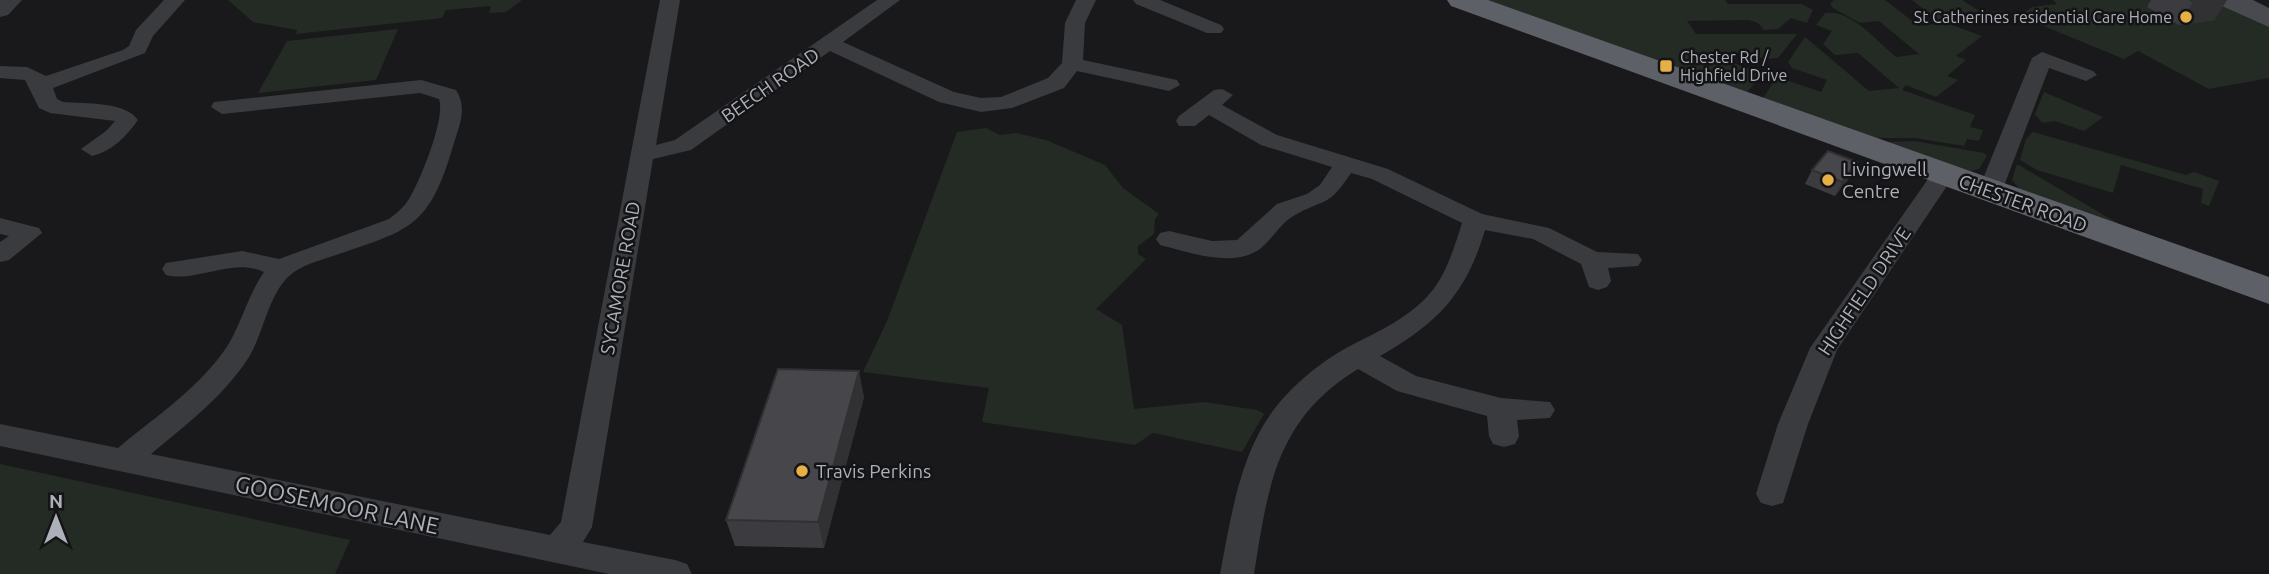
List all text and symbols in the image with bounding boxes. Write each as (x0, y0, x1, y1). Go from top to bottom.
place label: St Catherines residential Care Home (1914, 8, 2172, 26)
marker: St Catherines residential Care Home (2178, 9, 2194, 25)
street label: BEECH ROAD (717, 43, 823, 127)
place label: Chester Rd / Highfield Drive (1680, 48, 1787, 84)
marker: Chester Rd / Highfield Drive (1658, 58, 1674, 74)
place label: Livingwell Centre (1842, 158, 1927, 202)
street label: CHESTER ROAD (1956, 170, 2090, 236)
marker: Livingwell Centre (1820, 172, 1836, 188)
street label: SYCAMORE ROAD (596, 200, 644, 356)
street label: HIGHFIELD DRIVE (1813, 223, 1915, 359)
place label: Travis Perkins (816, 460, 931, 482)
marker: Travis Perkins (794, 463, 810, 479)
street label: GOOSEMOOR LANE (233, 471, 441, 538)
north arrow (21, 483, 91, 553)
text: N (49, 490, 63, 512)

